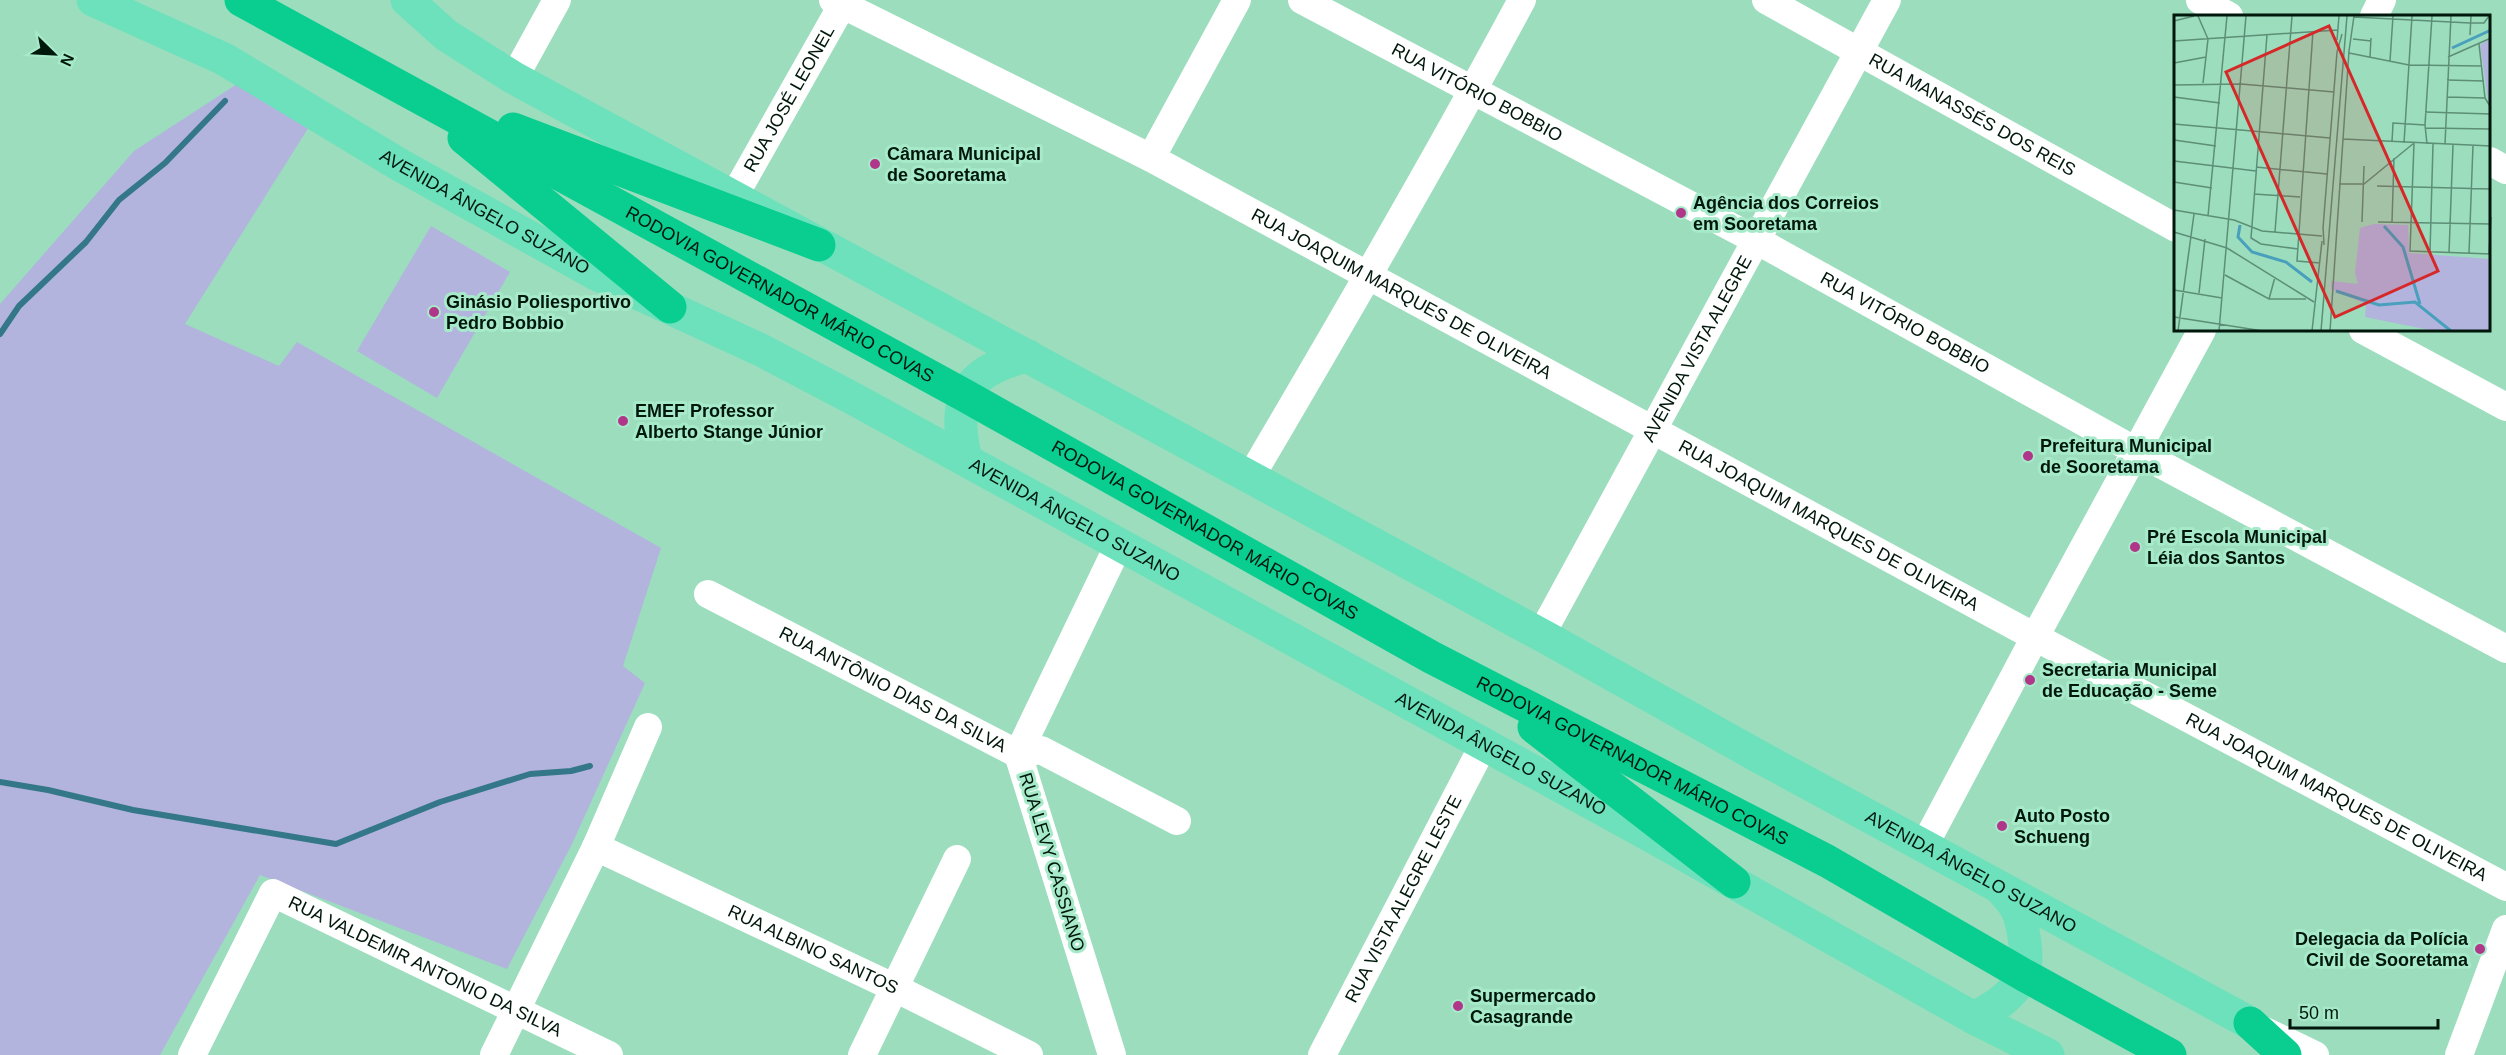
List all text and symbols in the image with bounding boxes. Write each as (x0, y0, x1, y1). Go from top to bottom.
inset map (2174, 15, 2491, 332)
street label: RUA JOSÉ LEONEL (740, 22, 838, 176)
north arrow (24, 24, 84, 84)
street label: RUA VITÓRIO BOBBIO (1388, 39, 1566, 146)
street label: RUA MANASSÉS DOS REIS (1865, 49, 2079, 180)
text: N (57, 51, 77, 69)
place label: Câmara Municipal de Sooretama (887, 144, 1041, 185)
street label: AVENIDA ÂNGELO SUZANO (376, 145, 593, 278)
marker: Câmara Municipal de Sooretama (868, 157, 882, 171)
place label: Agência dos Correios em Sooretama (1693, 193, 1879, 234)
street label: RODOVIA GOVERNADOR MÁRIO COVAS (622, 202, 937, 387)
street label: RUA JOAQUIM MARQUES DE OLIVEIRA (1248, 204, 1555, 383)
marker: Agência dos Correios em Sooretama (1674, 206, 1688, 220)
street label: AVENIDA VISTA ALEGRE (1638, 252, 1756, 445)
street label: RUA VITÓRIO BOBBIO (1817, 268, 1993, 378)
place label: Ginásio Poliesportivo Pedro Bobbio (446, 292, 631, 333)
marker: Ginásio Poliesportivo Pedro Bobbio (427, 305, 441, 319)
place label: EMEF Professor Alberto Stange Júnior (635, 401, 823, 442)
marker: EMEF Professor Alberto Stange Júnior (616, 414, 630, 428)
street label: RODOVIA GOVERNADOR MÁRIO COVAS (1048, 436, 1361, 624)
street label: RUA JOAQUIM MARQUES DE OLIVEIRA (1675, 436, 1982, 615)
place label: Prefeitura Municipal de Sooretama (2040, 436, 2212, 477)
marker: Prefeitura Municipal de Sooretama (2021, 449, 2035, 463)
street label: AVENIDA ÂNGELO SUZANO (966, 454, 1183, 586)
place label: Pré Escola Municipal Léia dos Santos (2147, 527, 2327, 568)
marker: Pré Escola Municipal Léia dos Santos (2128, 540, 2142, 554)
street label: RUA ANTÔNIO DIAS DA SILVA (776, 623, 1010, 756)
place label: Secretaria Municipal de Educação - Seme (2042, 660, 2217, 701)
street label: RODOVIA GOVERNADOR MÁRIO COVAS (1473, 672, 1792, 849)
marker: Secretaria Municipal de Educação - Seme (2023, 673, 2037, 687)
street label: AVENIDA ÂNGELO SUZANO (1392, 688, 1610, 819)
street label: RUA JOAQUIM MARQUES DE OLIVEIRA (2183, 709, 2491, 885)
street label: RUA LEVY CASSIANO (1015, 770, 1089, 954)
street label: RUA VISTA ALEGRE LESTE (1341, 792, 1466, 1006)
street label: AVENIDA ÂNGELO SUZANO (1862, 806, 2080, 937)
place label: Auto Posto Schueng (2014, 806, 2110, 847)
marker: Auto Posto Schueng (1995, 819, 2009, 833)
street label: RUA VALDEMIR ANTONIO DA SILVA (285, 892, 565, 1041)
street label: RUA ALBINO SANTOS (725, 901, 901, 998)
place label: Delegacia da Polícia Civil de Sooretama (2295, 929, 2469, 970)
marker: Delegacia da Polícia Civil de Sooretama (2473, 942, 2487, 956)
place label: Supermercado Casagrande (1470, 986, 1596, 1027)
scale bar (2290, 992, 2438, 1030)
marker: Supermercado Casagrande (1451, 999, 1465, 1013)
text: 50 m (2299, 1003, 2339, 1023)

